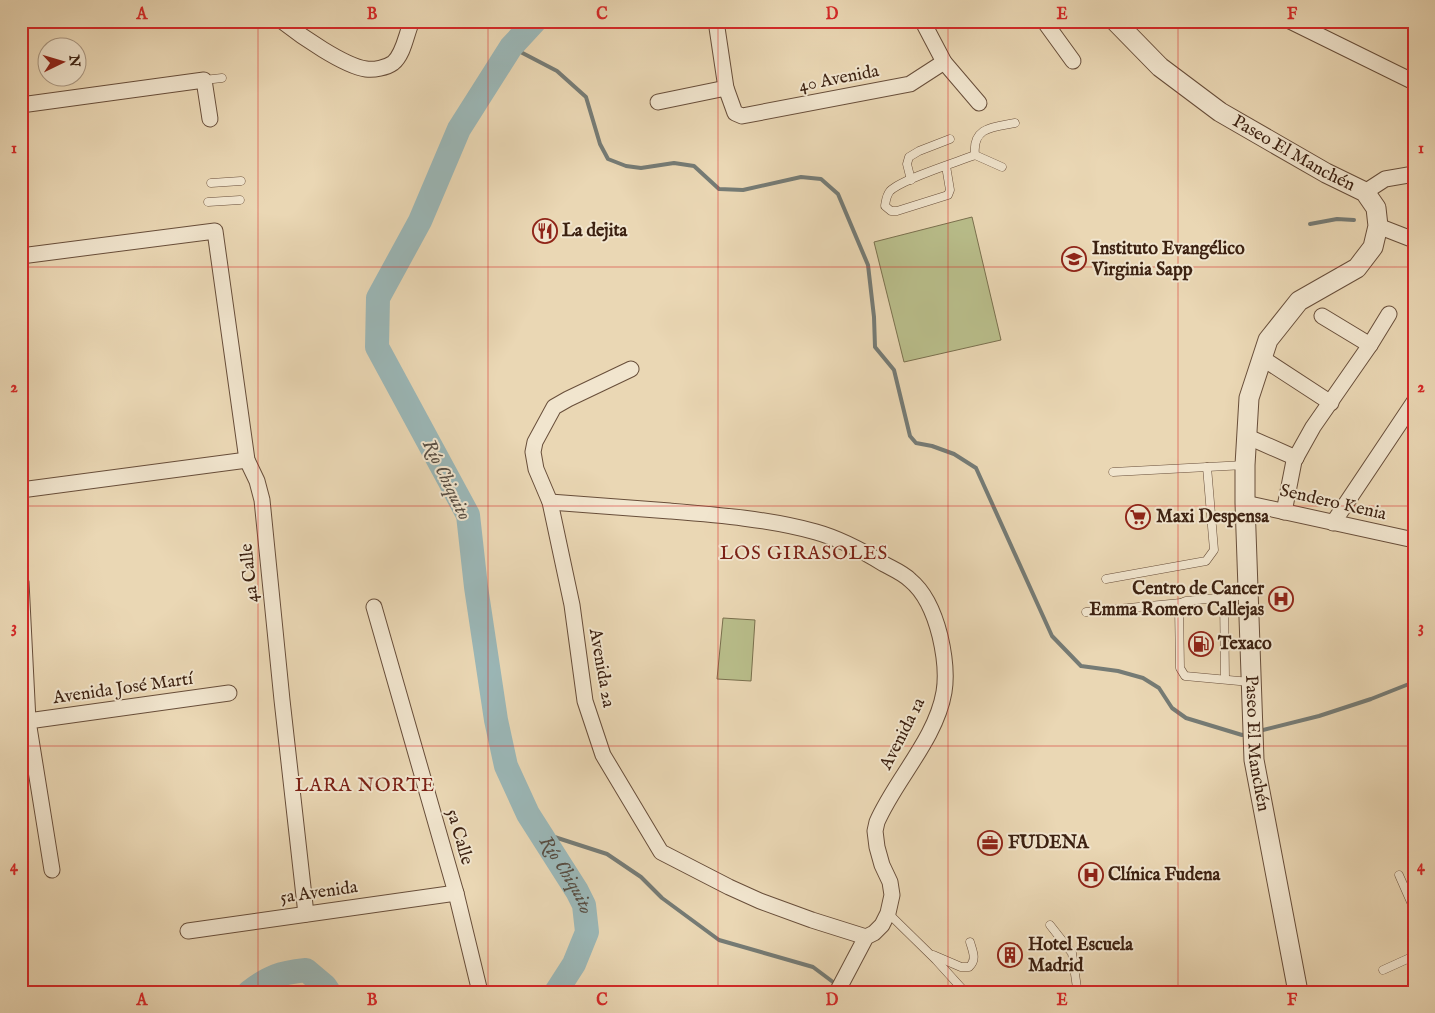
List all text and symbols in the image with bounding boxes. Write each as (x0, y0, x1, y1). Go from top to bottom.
text: A (136, 5, 149, 25)
text: B (367, 5, 378, 25)
text: C (596, 5, 608, 25)
text: D (826, 5, 839, 25)
text: E (1056, 5, 1068, 25)
text: F (1287, 5, 1298, 25)
north arrow (38, 38, 88, 88)
text: N (64, 53, 83, 68)
street label: 40 Avenida (797, 60, 881, 98)
street label: Paseo El Manchén (1228, 110, 1359, 197)
text: 1 (11, 139, 17, 159)
text: 1 (1418, 139, 1424, 159)
restaurant icon: La dejita (532, 218, 558, 244)
place label: La dejita (562, 220, 629, 243)
place label: Instituto Evangélico Virginia Sapp (1091, 238, 1245, 282)
school or university icon: Instituto Evangélico Virginia Sapp (1061, 246, 1087, 272)
text: 2 (10, 378, 18, 398)
text: 2 (1417, 378, 1425, 398)
water label: Río Chiquito (416, 436, 476, 524)
street label: Sendero Kenia (1277, 480, 1389, 526)
supermarket icon: Maxi Despensa (1125, 504, 1151, 530)
place label: Maxi Despensa (1156, 506, 1270, 529)
street label: 4a Calle (235, 542, 265, 604)
district label: LOS GIRASOLES (720, 542, 888, 566)
place label: Centro de Cancer Emma Romero Callejas (1089, 578, 1265, 622)
hospital icon: Centro de Cancer Emma Romero Callejas (1268, 586, 1294, 612)
text: 3 (11, 618, 17, 638)
text: 3 (1418, 618, 1424, 638)
street label: Avenida 2a (583, 626, 619, 710)
fuel station icon: Texaco (1188, 631, 1214, 657)
place label: Texaco (1217, 633, 1272, 656)
street label: Avenida José Martí (51, 668, 196, 710)
street label: Paseo El Manchén (1240, 675, 1275, 814)
street label: Avenida 1a (875, 694, 931, 775)
district label: LARA NORTE (295, 774, 435, 798)
street label: 5a Calle (440, 806, 478, 868)
office icon: FUDENA (977, 830, 1003, 856)
water label: Río Chiquito (533, 832, 597, 915)
place label: FUDENA (1008, 832, 1090, 855)
text: 4 (10, 857, 19, 877)
text: 4 (1417, 857, 1426, 877)
hospital icon: Clínica Fudena (1078, 862, 1104, 888)
place label: Clínica Fudena (1108, 864, 1221, 887)
street label: 5a Avenida (279, 876, 359, 910)
place label: Hotel Escuela Madrid (1028, 934, 1134, 978)
building icon: Hotel Escuela Madrid (997, 942, 1023, 968)
text: A (136, 991, 149, 1011)
text: B (367, 991, 378, 1011)
text: C (596, 991, 608, 1011)
text: D (826, 991, 839, 1011)
text: E (1056, 991, 1068, 1011)
text: F (1287, 991, 1298, 1011)

